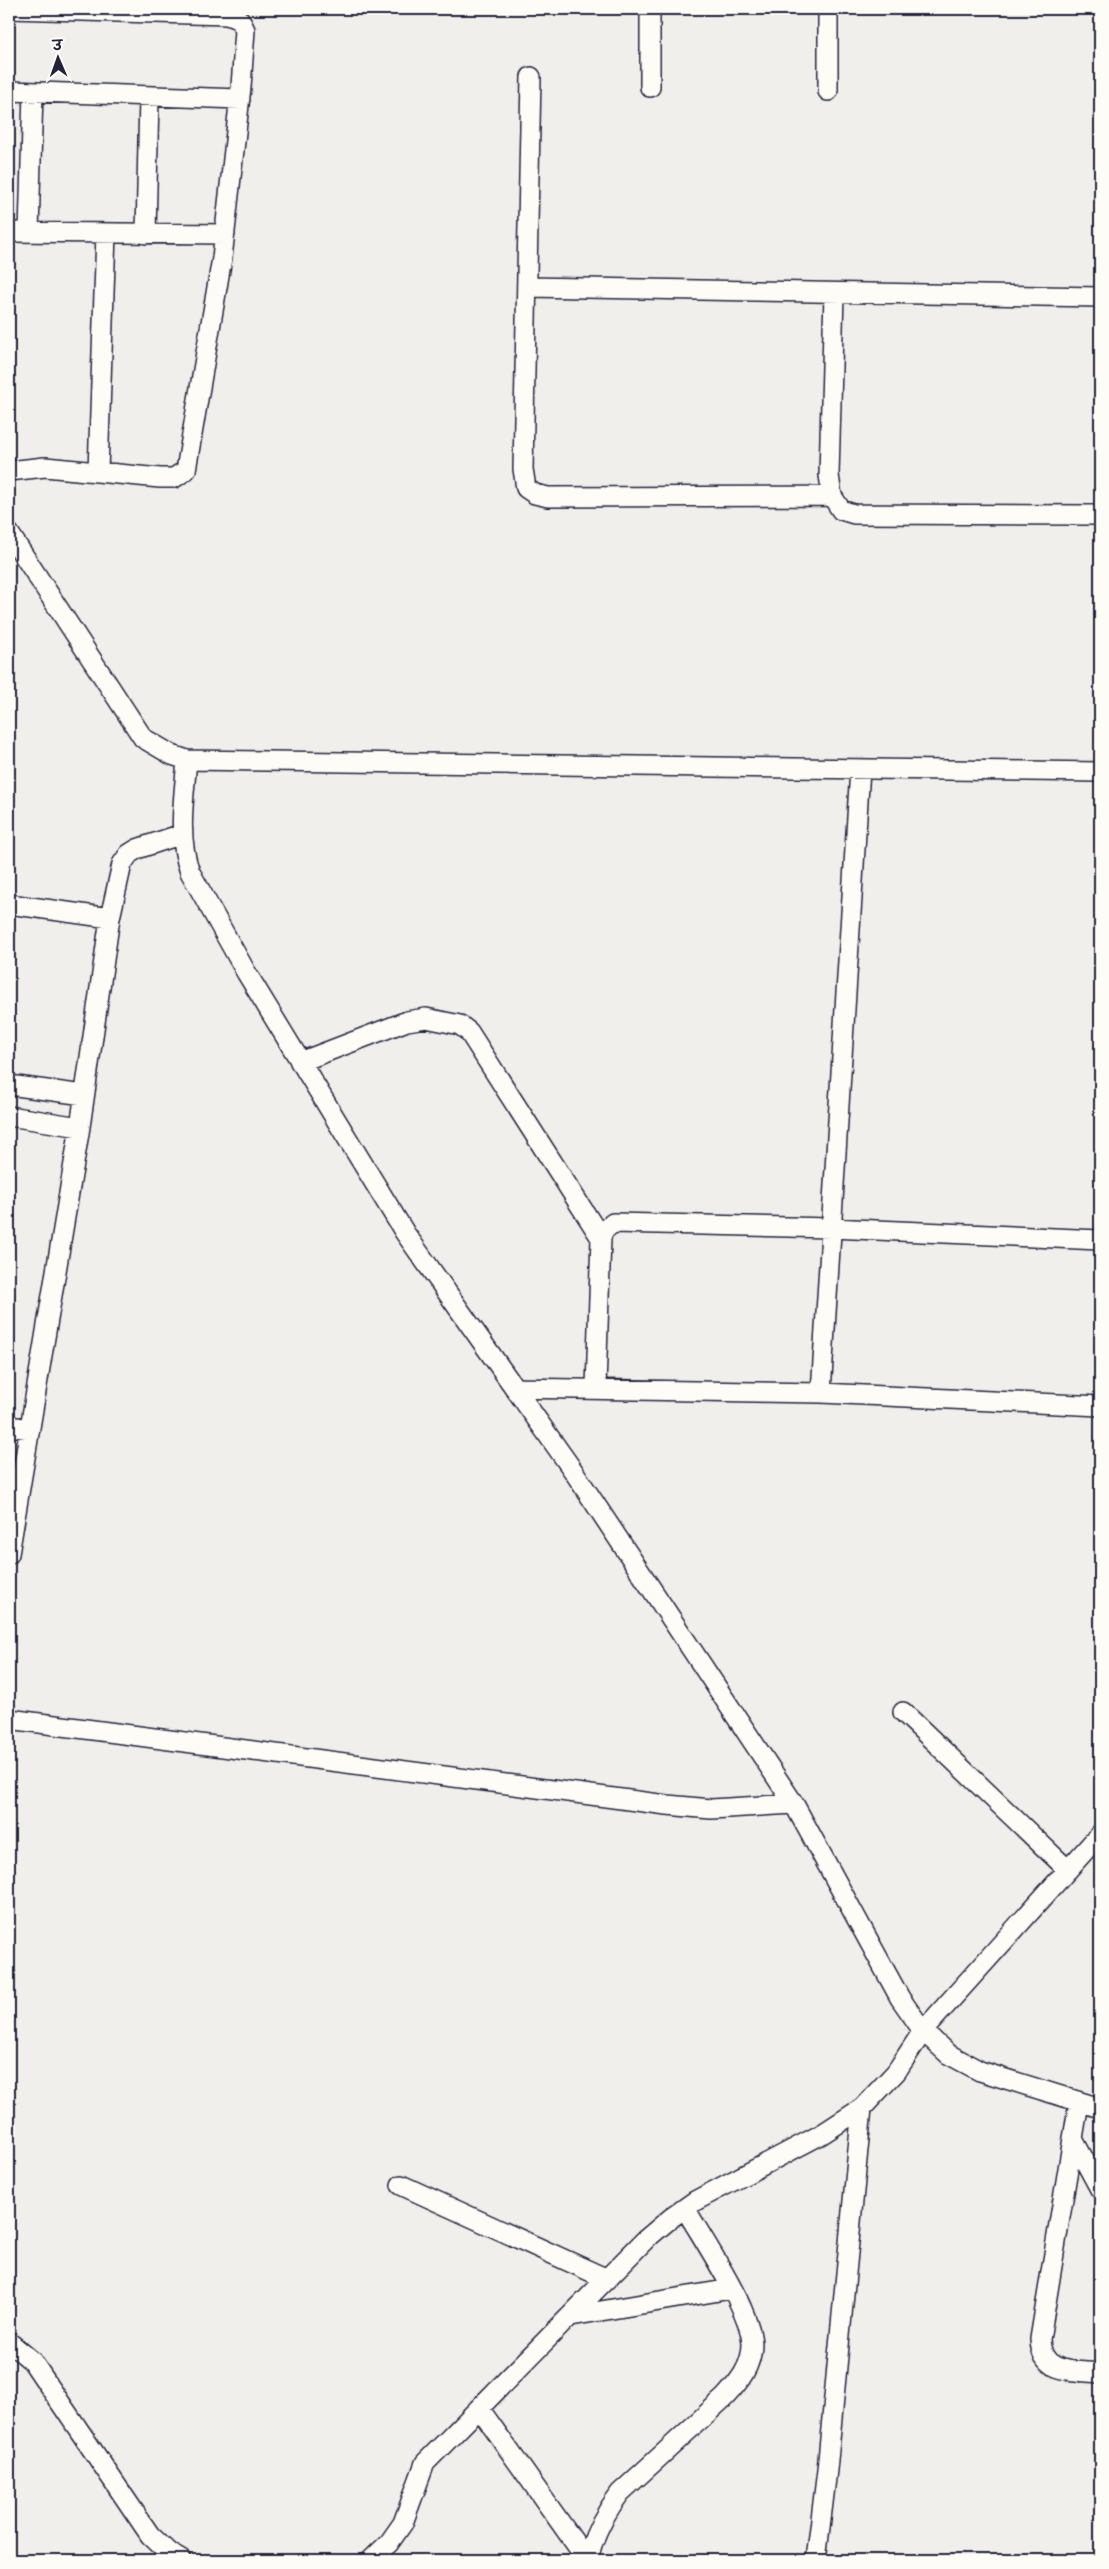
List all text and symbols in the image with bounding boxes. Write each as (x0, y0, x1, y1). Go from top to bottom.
north arrow (32, 32, 82, 82)
text: उ (51, 37, 64, 54)

